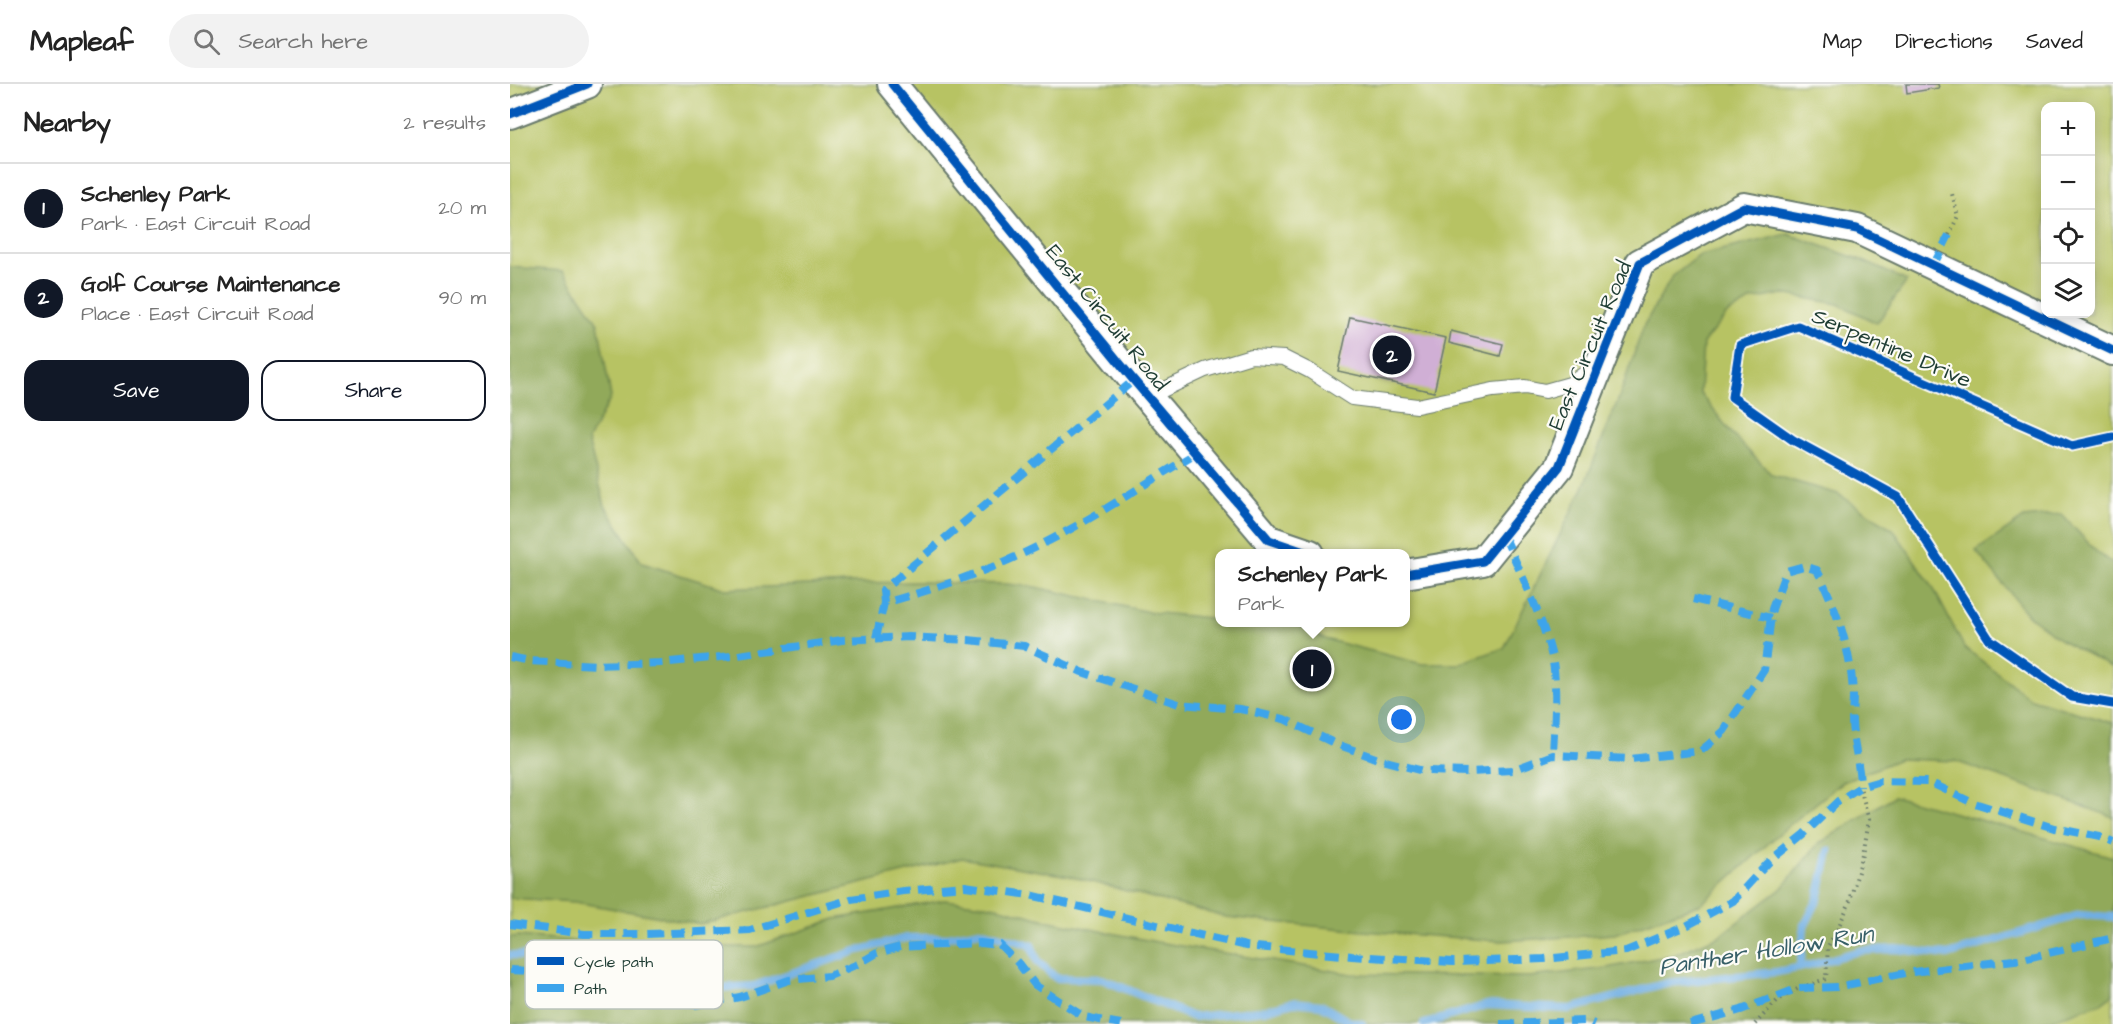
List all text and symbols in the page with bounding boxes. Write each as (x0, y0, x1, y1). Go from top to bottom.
search box (169, 14, 589, 68)
text: Mapleaf (30, 22, 133, 61)
icon: search (190, 25, 223, 58)
text: Search here (238, 26, 368, 57)
text: Map (1822, 27, 1862, 56)
text: Directions (1895, 27, 1993, 56)
text: Saved (2026, 27, 2083, 56)
map controls (2041, 102, 2095, 318)
button: + (2041, 102, 2095, 156)
text: Nearby (24, 105, 111, 141)
text: 2 results (403, 109, 486, 137)
button: − (2041, 156, 2095, 210)
text: Schenley Park (81, 179, 230, 210)
text: 1 (42, 194, 45, 222)
text: 20 m (438, 194, 486, 222)
text: Park · East Circuit Road (81, 210, 310, 238)
button: locate (2041, 210, 2095, 264)
street label: East Circuit Road (1038, 238, 1176, 398)
street label: East Circuit Road (1541, 256, 1640, 435)
button: layers (2041, 264, 2095, 318)
text: Golf Course Maintenance (81, 269, 341, 300)
text: 2 (38, 284, 49, 312)
text: 90 m (438, 284, 486, 312)
text: Place · East Circuit Road (81, 300, 314, 328)
street label: Serpentine Drive (1807, 301, 1976, 396)
pin: 2 (1372, 332, 1412, 378)
button: Save (24, 360, 249, 421)
button: Share (261, 360, 486, 421)
popup (1215, 549, 1410, 627)
text: Schenley Park (1238, 559, 1387, 590)
text: Park (1238, 590, 1284, 618)
pin: 1 (1292, 646, 1332, 692)
your location (1387, 705, 1416, 734)
water label: Panther Hollow Run (1657, 917, 1878, 985)
legend (525, 940, 723, 1009)
text: Cycle path (574, 951, 653, 974)
text: Path (574, 978, 607, 1000)

